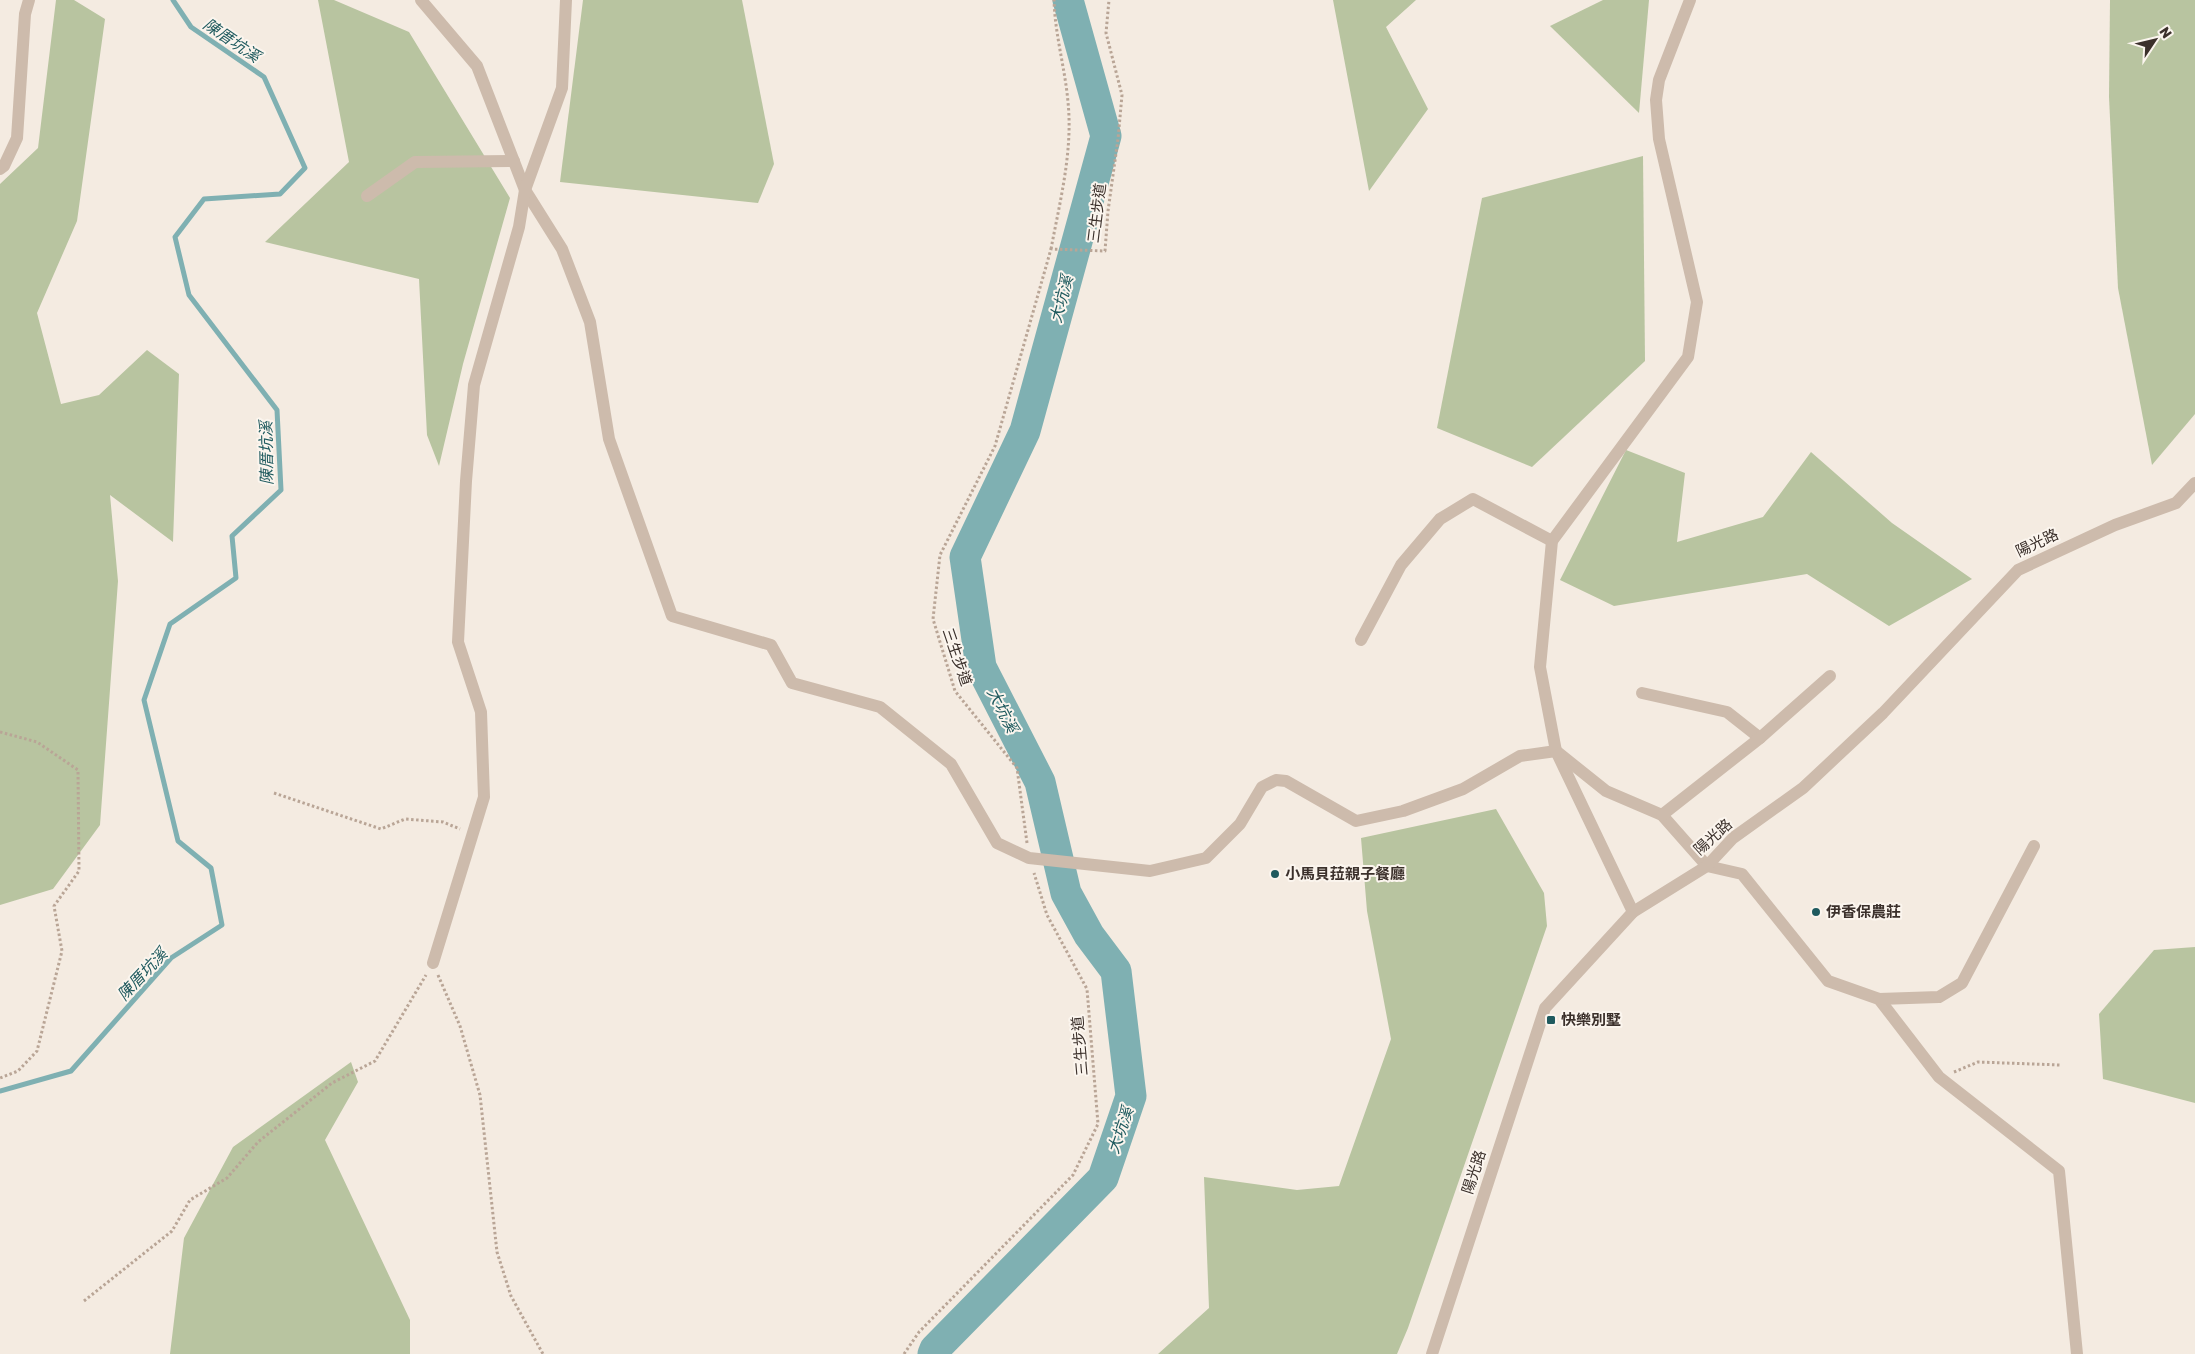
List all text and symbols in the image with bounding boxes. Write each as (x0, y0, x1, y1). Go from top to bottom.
water label: 陳厝坑溪 (200, 15, 265, 67)
north arrow (2130, 15, 2180, 65)
text: N (2155, 24, 2175, 42)
street label: 三生步道 (1084, 182, 1110, 244)
water label: 大坑溪 (1046, 272, 1077, 325)
water label: 陳厝坑溪 (256, 419, 277, 485)
street label: 陽光路 (2013, 525, 2061, 561)
street label: 三生步道 (939, 626, 975, 688)
water label: 大坑溪 (983, 685, 1023, 738)
street label: 陽光路 (1690, 815, 1736, 859)
place label: 小馬貝菈親子餐廳 (1285, 865, 1405, 883)
marker: 小馬貝菈親子餐廳 (1269, 868, 1281, 880)
place label: 伊香保農莊 (1826, 903, 1901, 921)
marker: 伊香保農莊 (1810, 906, 1822, 918)
water label: 陳厝坑溪 (114, 943, 172, 1004)
place label: 快樂別墅 (1561, 1011, 1621, 1029)
marker: 快樂別墅 (1545, 1014, 1557, 1026)
street label: 三生步道 (1068, 1015, 1092, 1077)
water label: 大坑溪 (1104, 1102, 1138, 1156)
street label: 陽光路 (1458, 1148, 1490, 1196)

